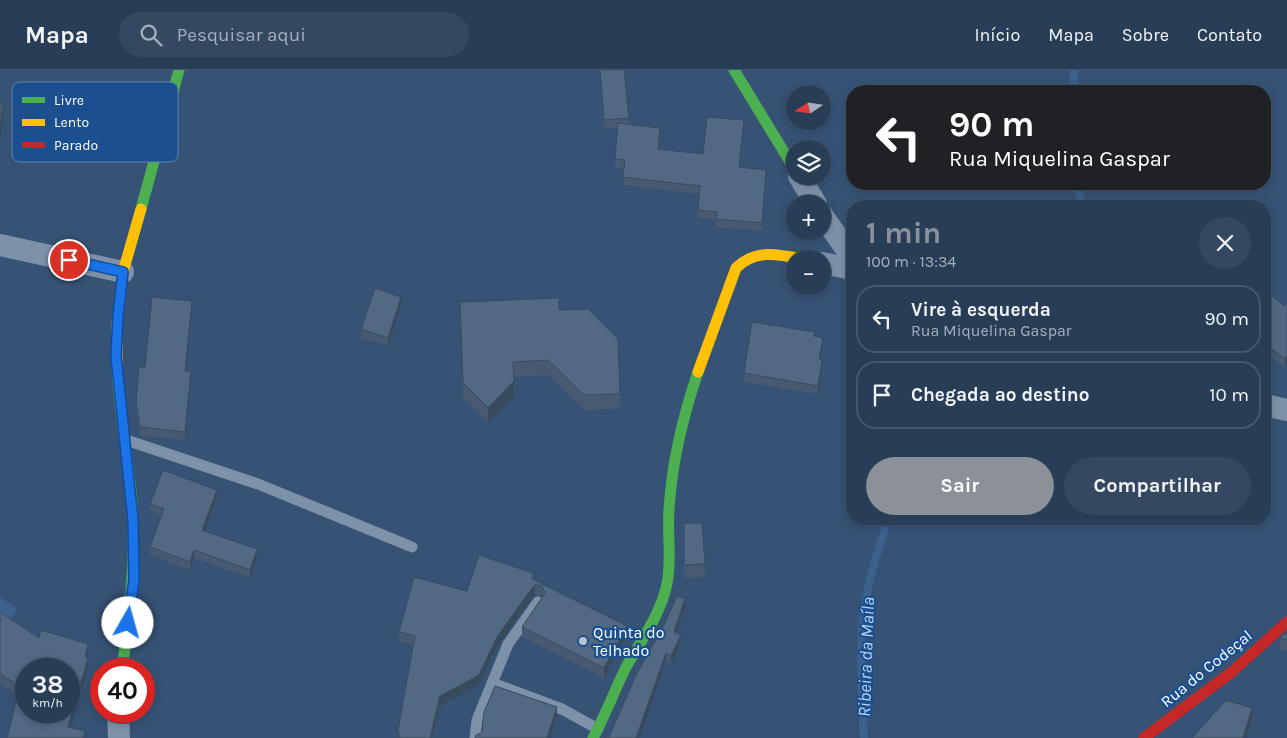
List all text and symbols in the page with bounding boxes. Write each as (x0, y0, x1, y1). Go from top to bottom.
search box (119, 12, 469, 57)
text: Mapa (25, 21, 89, 49)
icon: search (137, 21, 165, 49)
text: Pesquisar aqui (177, 24, 306, 46)
text: Início (974, 24, 1020, 46)
text: Mapa (1048, 24, 1094, 46)
text: Sobre (1122, 24, 1169, 46)
text: Contato (1197, 24, 1262, 46)
legend (12, 82, 178, 162)
north arrow (786, 85, 831, 130)
map controls (786, 85, 831, 295)
text: Livre (54, 92, 84, 109)
text: 90 m (949, 104, 1035, 145)
icon: left (866, 105, 931, 170)
text: Lento (54, 114, 89, 131)
text: Parado (54, 137, 98, 154)
button: layers (786, 140, 831, 185)
text: Rua Miquelina Gaspar (949, 146, 1170, 172)
button: + (786, 195, 831, 240)
text: 1 min (866, 215, 941, 251)
button: close (1199, 217, 1251, 269)
pin (48, 239, 90, 281)
icon: arrive (55, 246, 83, 274)
button: − (786, 250, 831, 295)
text: 100 m · 13:34 (866, 252, 956, 271)
text: Vire à esquerda (911, 299, 1051, 321)
icon: left (868, 305, 896, 333)
text: 90 m (1204, 308, 1249, 330)
text: Rua Miquelina Gaspar (911, 321, 1072, 340)
icon: arrive (868, 381, 896, 409)
text: Chegada ao destino (911, 384, 1089, 406)
text: 10 m (1209, 384, 1249, 406)
button: Sair (866, 457, 1054, 515)
button: Compartilhar (1064, 457, 1251, 515)
position arrow (101, 596, 153, 648)
water label: Ribeira da Maíla (853, 596, 879, 718)
place label: Quinta do Telhado (593, 623, 664, 660)
street label: Rua do Codeçal (1157, 626, 1256, 711)
marker: Quinta do Telhado (577, 635, 589, 647)
speed limit sign: 40 (90, 658, 155, 723)
text: 38 (32, 670, 63, 699)
text: km/h (32, 696, 63, 710)

